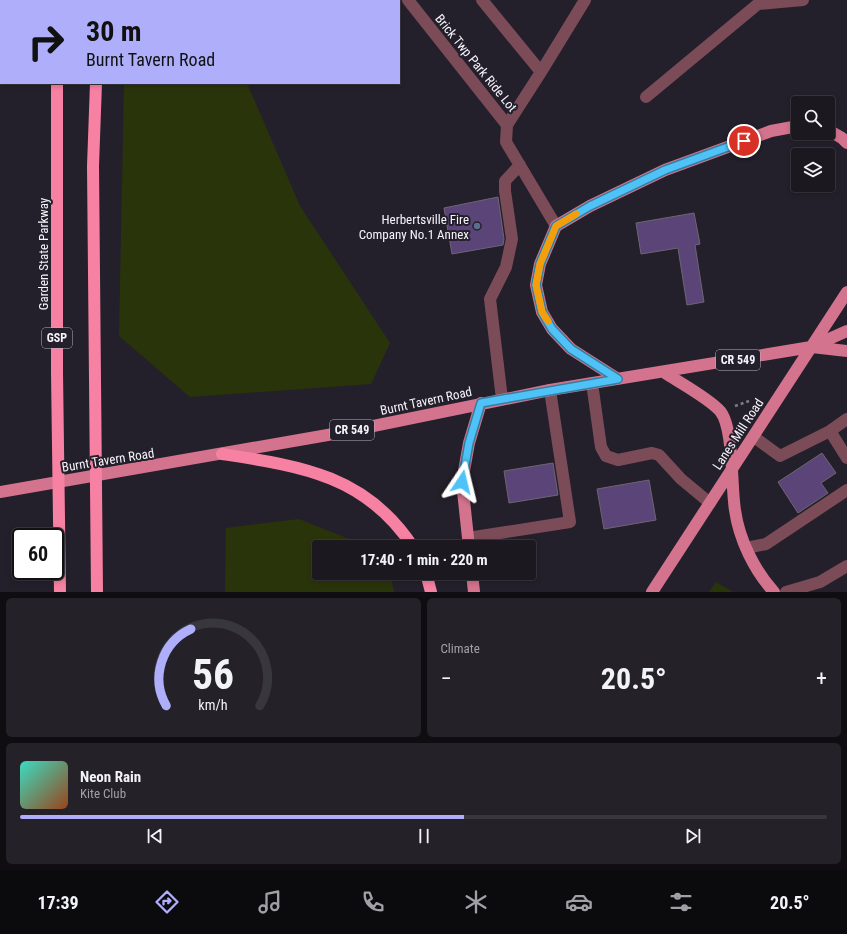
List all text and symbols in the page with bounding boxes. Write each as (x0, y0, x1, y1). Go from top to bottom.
street label: Brick Twp Park Ride Lot (432, 11, 520, 115)
text: 30 m (86, 15, 142, 48)
icon: right (20, 16, 72, 68)
text: Burnt Tavern Road (86, 49, 215, 70)
map controls (791, 96, 835, 192)
button: search (791, 96, 835, 140)
pin (727, 124, 761, 158)
icon: arrive (733, 130, 755, 152)
button: layers (791, 148, 835, 192)
street label: Garden State Parkway (36, 197, 51, 310)
place label: Herbertsville Fire Company No.1 Annex (359, 212, 469, 242)
marker: Herbertsville Fire Company No.1 Annex (472, 221, 482, 231)
road number: GSP (42, 328, 72, 348)
road number: CR 549 (716, 350, 760, 370)
street label: Burnt Tavern Road (379, 384, 473, 418)
street label: Lanes Mill Road (709, 396, 767, 472)
road number: CR 549 (330, 420, 374, 440)
street label: Burnt Tavern Road (61, 445, 155, 475)
position arrow (441, 461, 483, 503)
speed limit sign: 60 (12, 528, 64, 580)
text: 17:40 · 1 min · 220 m (360, 551, 488, 569)
text: Climate (441, 641, 480, 656)
text: 56 (192, 649, 234, 698)
text: 20.5° (601, 661, 667, 696)
text: − (441, 666, 452, 691)
text: + (816, 666, 827, 691)
text: km/h (199, 696, 228, 712)
text: Neon Rain (80, 768, 141, 786)
text: Kite Club (80, 786, 126, 801)
icon: previous (144, 825, 166, 847)
icon: pause (413, 825, 435, 847)
icon: next (682, 825, 704, 847)
icon: directions (153, 888, 181, 916)
icon: music (256, 888, 284, 916)
icon: phone (359, 888, 387, 916)
icon: climate (462, 888, 490, 916)
icon: car (565, 888, 593, 916)
icon: filters (667, 888, 695, 916)
text: 17:39 (37, 892, 79, 913)
text: 20.5° (770, 892, 810, 913)

